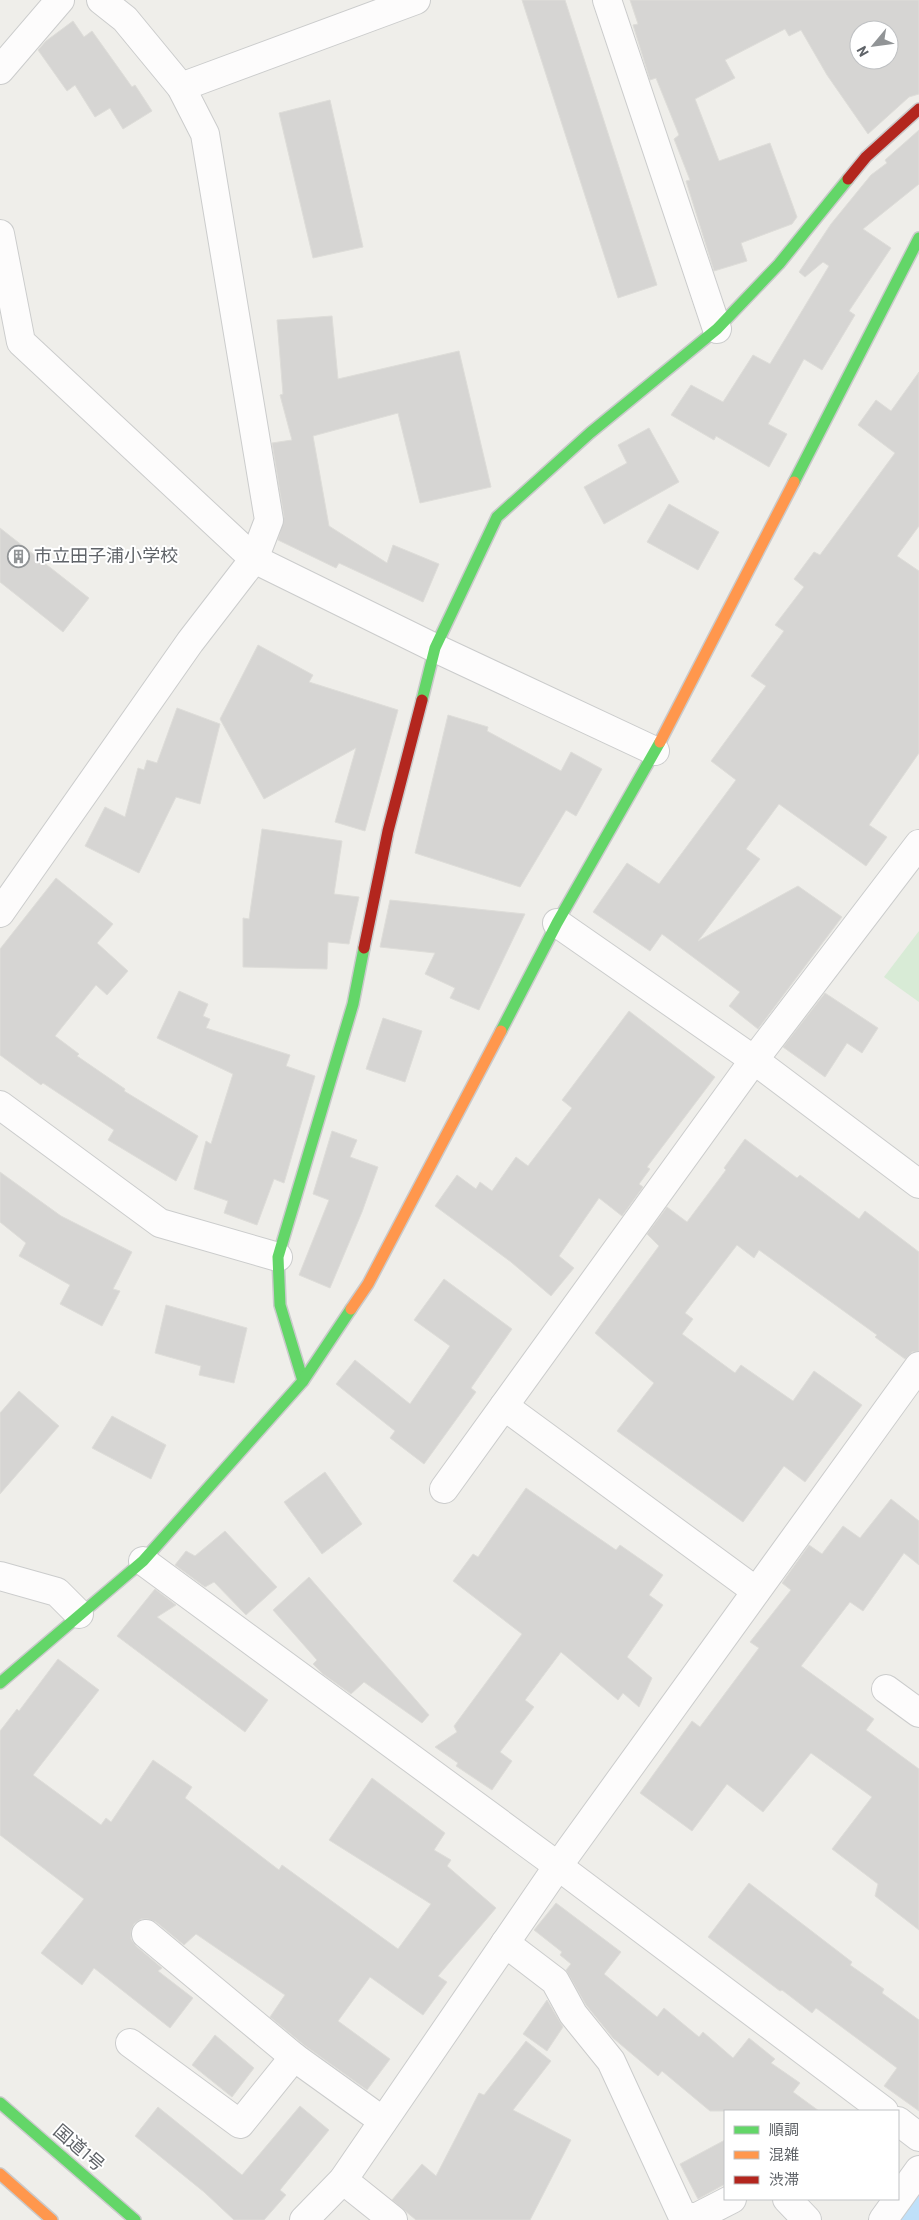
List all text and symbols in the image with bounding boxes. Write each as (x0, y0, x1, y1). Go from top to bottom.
north arrow (849, 20, 899, 70)
text: N (853, 43, 872, 60)
building icon: 市立田子浦小学校 (6, 544, 30, 568)
place label: 市立田子浦小学校 (34, 544, 178, 566)
legend (724, 2110, 899, 2200)
street label: 国道1号 (50, 2119, 110, 2175)
text: 順調 (769, 2120, 799, 2138)
text: 混雑 (769, 2145, 799, 2163)
text: 渋滞 (769, 2170, 799, 2188)

